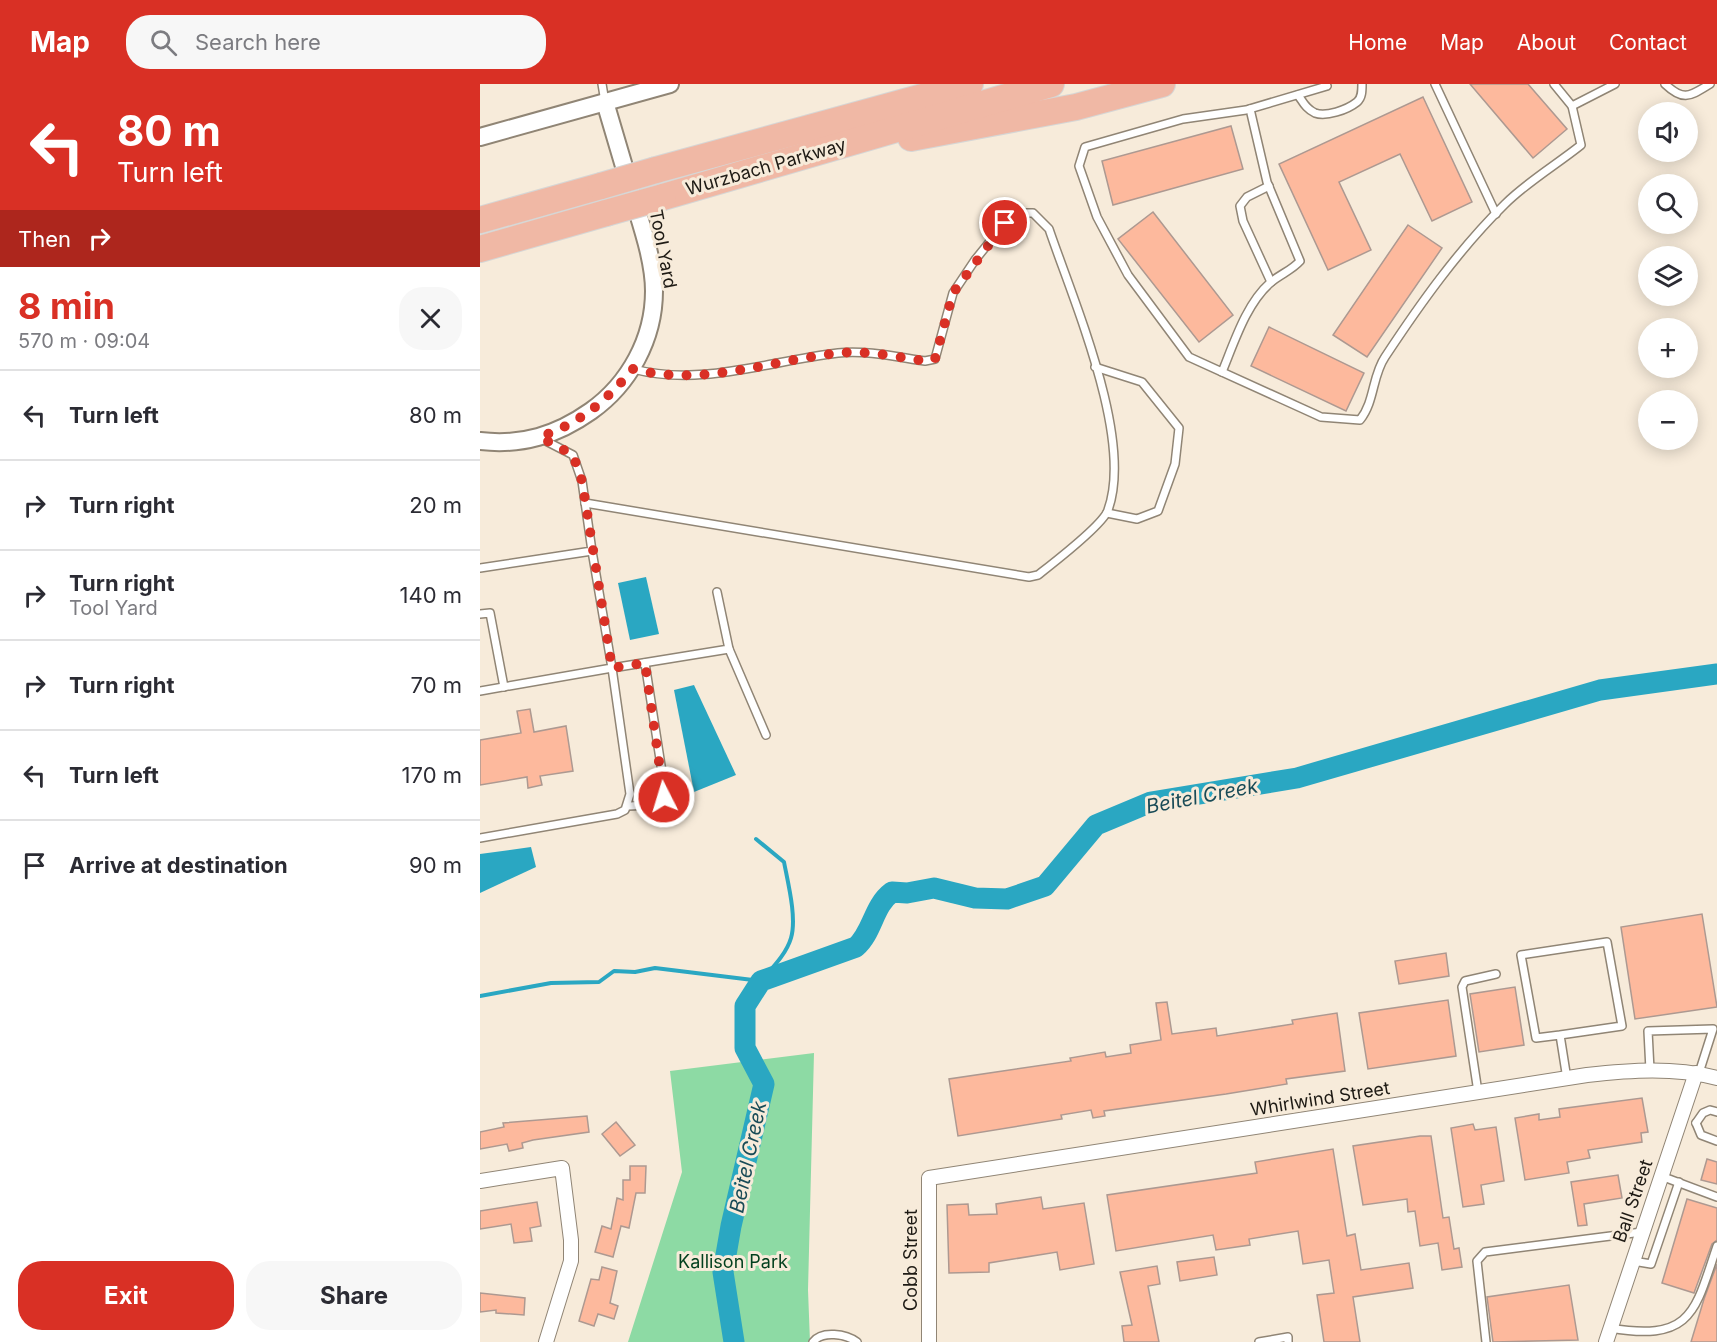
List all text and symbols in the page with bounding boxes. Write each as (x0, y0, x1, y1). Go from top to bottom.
search box (126, 15, 546, 69)
text: Map (30, 25, 90, 59)
icon: search (147, 26, 180, 59)
text: Search here (195, 29, 321, 55)
text: Home (1348, 30, 1407, 55)
text: Map (1440, 30, 1484, 55)
text: About (1517, 30, 1576, 55)
text: Contact (1609, 30, 1687, 55)
map controls (1638, 102, 1698, 450)
button: sound (1638, 102, 1698, 162)
text: 80 m (117, 105, 221, 156)
icon: left (18, 108, 96, 186)
street label: Wurzbach Parkway (683, 134, 848, 199)
text: Turn left (117, 156, 223, 189)
button: search (1638, 174, 1698, 234)
pin (979, 197, 1030, 248)
icon: arrive (988, 206, 1021, 239)
street label: Tool Yard (646, 208, 681, 290)
icon: right (83, 222, 116, 255)
text: Then (18, 226, 71, 252)
button: layers (1638, 246, 1698, 306)
text: 8 min (18, 284, 115, 328)
button: close (399, 287, 462, 350)
button: + (1638, 318, 1698, 378)
text: 570 m · 09:04 (18, 329, 150, 353)
button: − (1638, 390, 1698, 450)
icon: left (18, 399, 51, 432)
text: Turn left (69, 402, 159, 428)
text: 80 m (409, 402, 462, 428)
icon: right (18, 489, 51, 522)
text: Turn right (69, 492, 175, 518)
text: 20 m (409, 492, 462, 518)
text: Turn right (69, 570, 175, 596)
icon: right (18, 579, 51, 612)
text: 140 m (400, 582, 462, 608)
text: Tool Yard (69, 596, 158, 620)
icon: right (18, 669, 51, 702)
text: Turn right (69, 672, 175, 698)
text: 70 m (411, 672, 462, 698)
icon: left (18, 759, 51, 792)
text: Turn left (69, 762, 159, 788)
text: 170 m (402, 762, 462, 788)
position arrow (632, 765, 696, 829)
water label: Beitel Creek (1144, 773, 1261, 819)
icon: arrive (18, 849, 51, 882)
text: Arrive at destination (69, 852, 288, 878)
text: 90 m (409, 852, 462, 878)
street label: Whirlwind Street (1249, 1077, 1391, 1120)
water label: Beitel Creek (724, 1098, 772, 1215)
street label: Ball Street (1609, 1156, 1657, 1245)
street label: Cobb Street (900, 1209, 921, 1311)
park label: Kallison Park (678, 1251, 788, 1272)
button: Exit (18, 1261, 234, 1330)
button: Share (246, 1261, 462, 1330)

